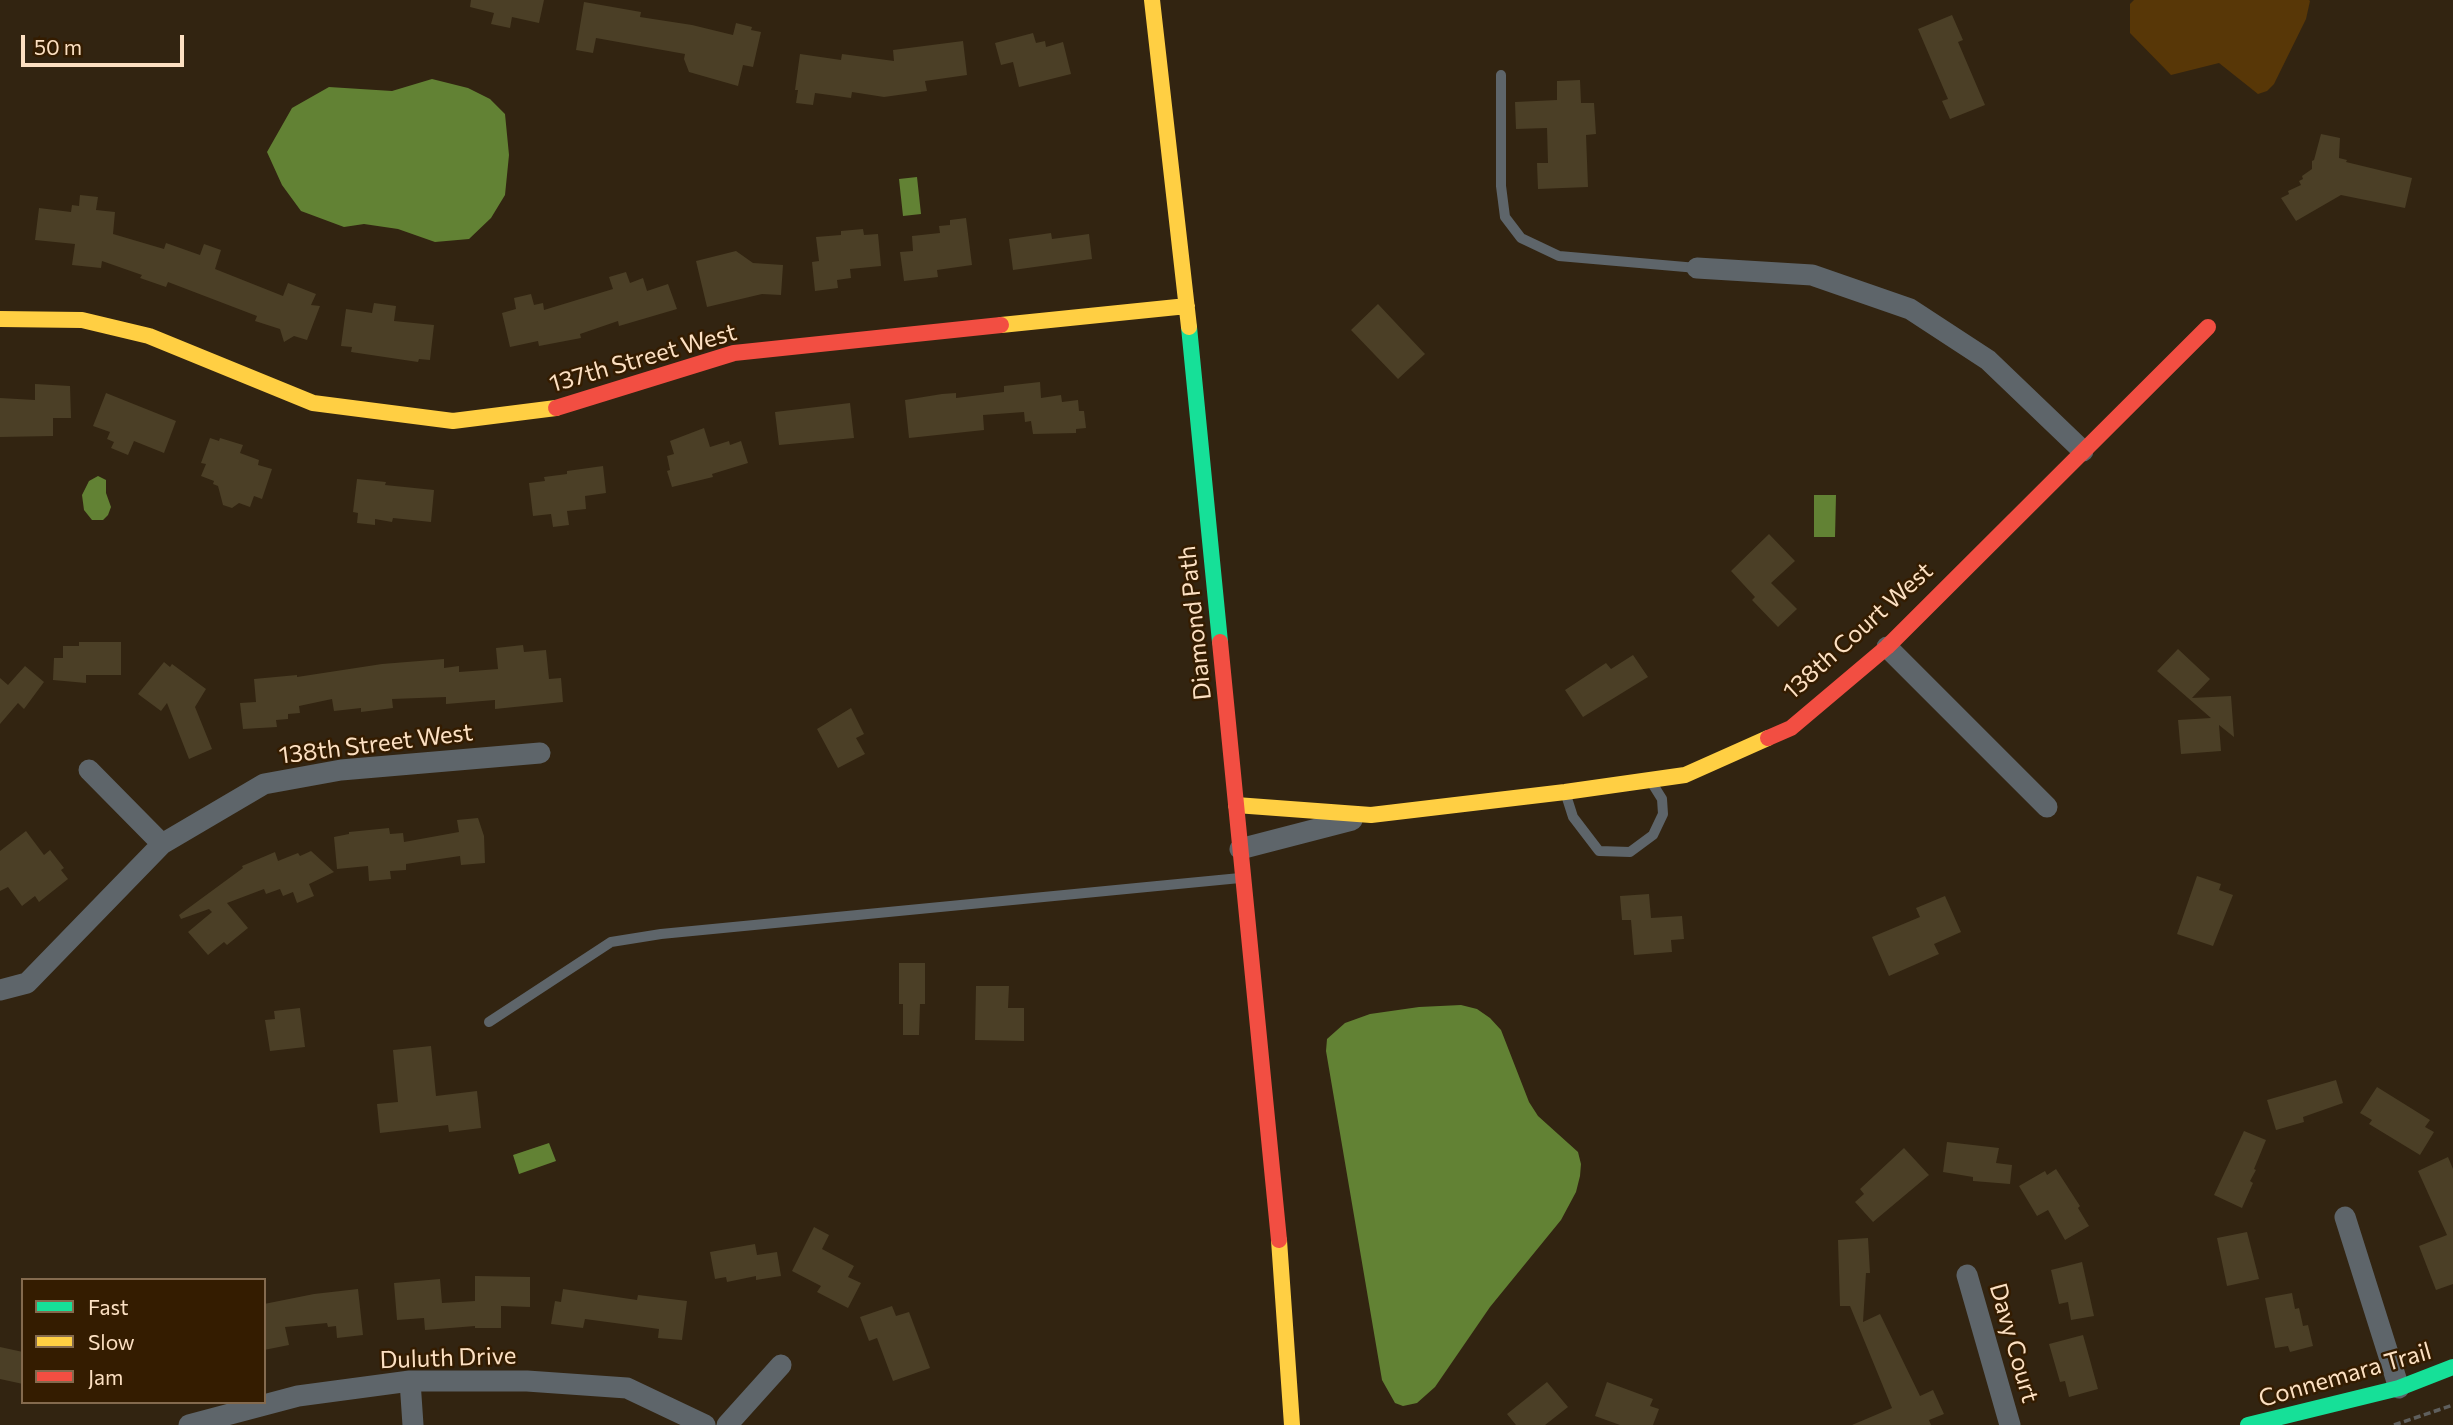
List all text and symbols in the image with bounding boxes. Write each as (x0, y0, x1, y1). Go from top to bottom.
scale bar (24, 21, 187, 65)
text: 50 m (34, 34, 82, 59)
street label: 137th Street West (546, 318, 740, 398)
street label: Diamond Path (1173, 544, 1217, 702)
street label: 138th Court West (1777, 556, 1939, 706)
street label: 138th Street West (277, 718, 475, 770)
legend (21, 1278, 266, 1404)
street label: Davy Court (1983, 1280, 2045, 1406)
text: Fast (88, 1294, 129, 1319)
text: Slow (88, 1329, 135, 1354)
street label: Connemara Trail (2255, 1337, 2435, 1413)
street label: Duluth Drive (379, 1341, 517, 1375)
text: Jam (88, 1364, 123, 1389)

